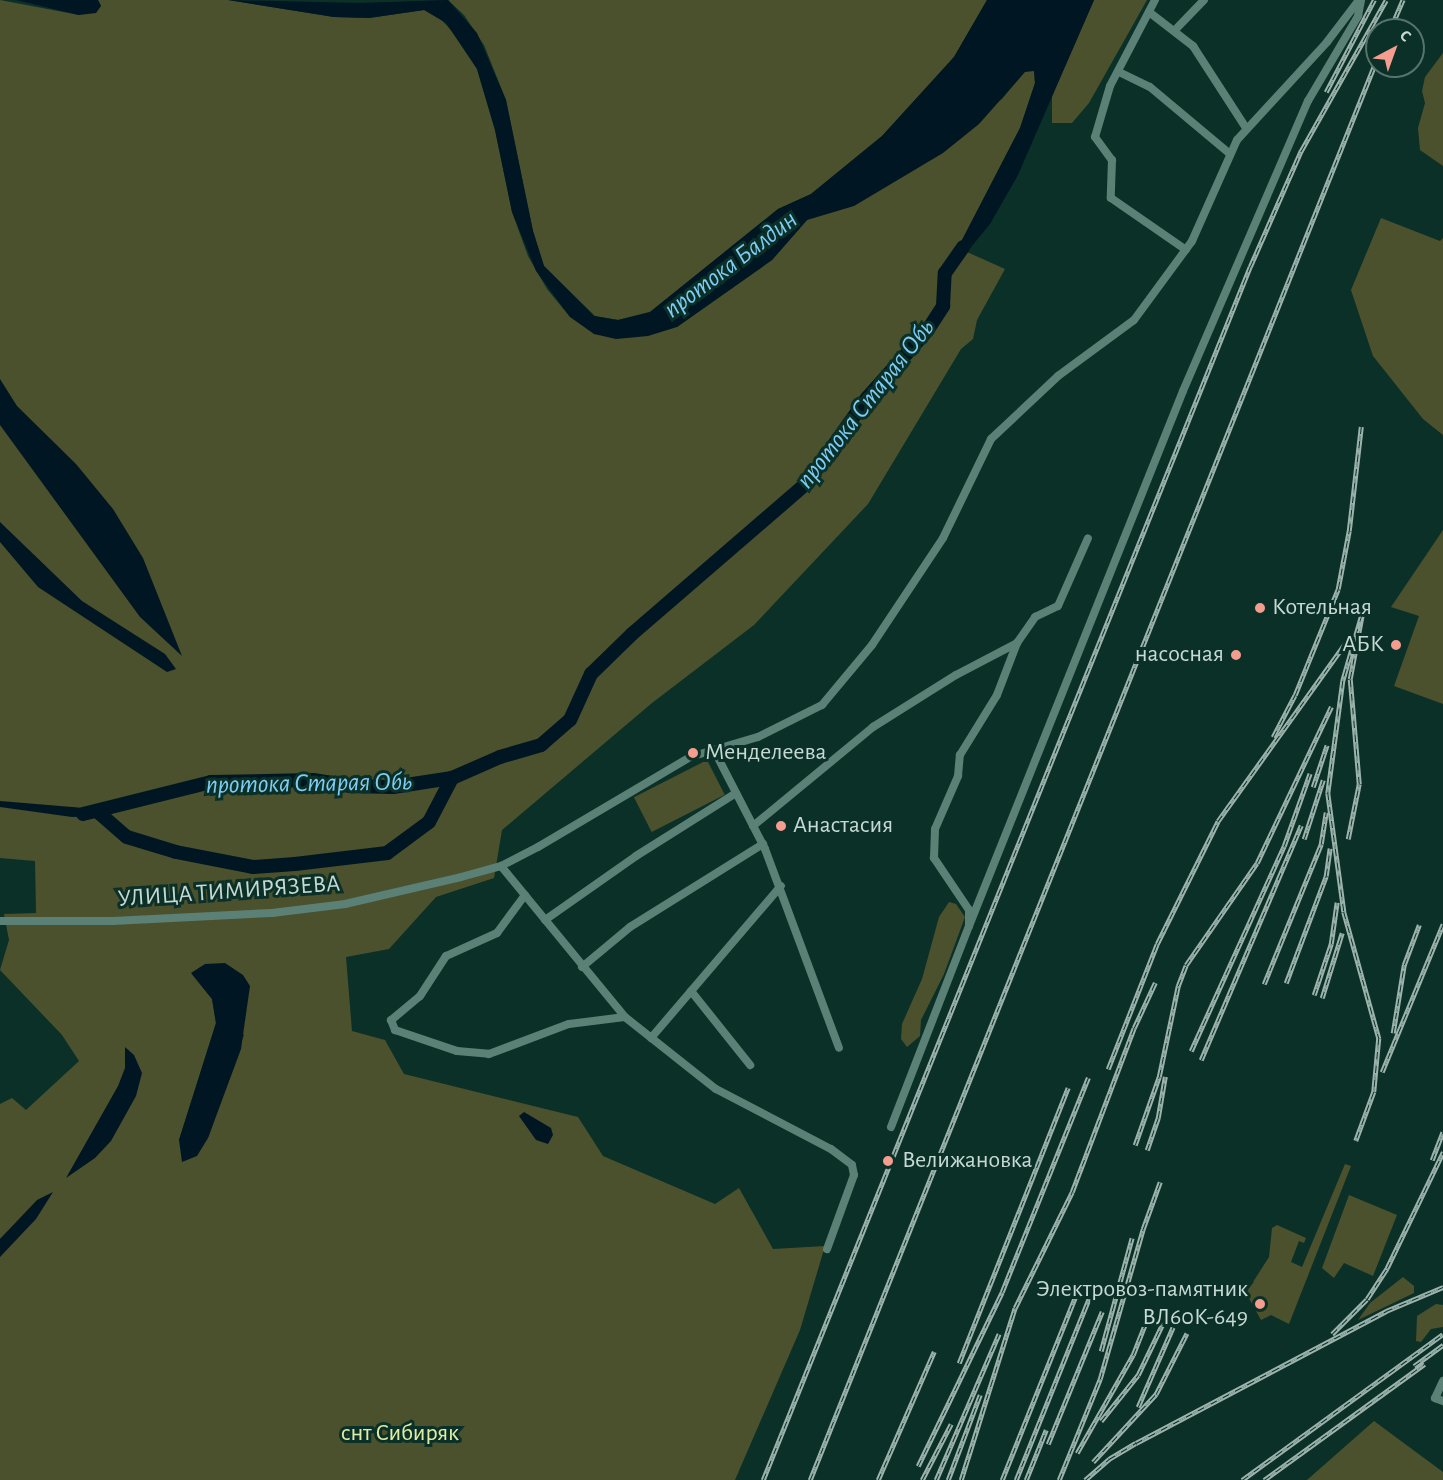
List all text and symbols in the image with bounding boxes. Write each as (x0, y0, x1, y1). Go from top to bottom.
north arrow (1365, 18, 1425, 78)
text: С (1397, 27, 1414, 45)
water label: протока Балдин (658, 205, 804, 325)
water label: протока Старая Обь (790, 313, 942, 495)
place label: Котельная (1272, 594, 1372, 622)
marker: Котельная (1253, 601, 1267, 615)
place label: АБК (1342, 631, 1384, 659)
marker: АБК (1389, 638, 1403, 652)
place label: насосная (1135, 641, 1224, 669)
marker: насосная (1229, 648, 1243, 662)
place label: Менделеева (705, 739, 827, 767)
marker: Менделеева (686, 746, 700, 760)
water label: протока Старая Обь (206, 767, 412, 801)
place label: Анастасия (793, 812, 893, 840)
marker: Анастасия (774, 819, 788, 833)
street label: УЛИЦА ТИМИРЯЗЕВА (117, 870, 341, 914)
place label: Велижановка (902, 1147, 1032, 1175)
marker: Велижановка (879, 1152, 897, 1170)
place label: Электровоз-памятник ВЛ60К-649 (1036, 1276, 1248, 1332)
marker: Электровоз-памятник ВЛ60К-649 (1253, 1297, 1267, 1311)
park label: снт Сибиряк (341, 1420, 459, 1448)

